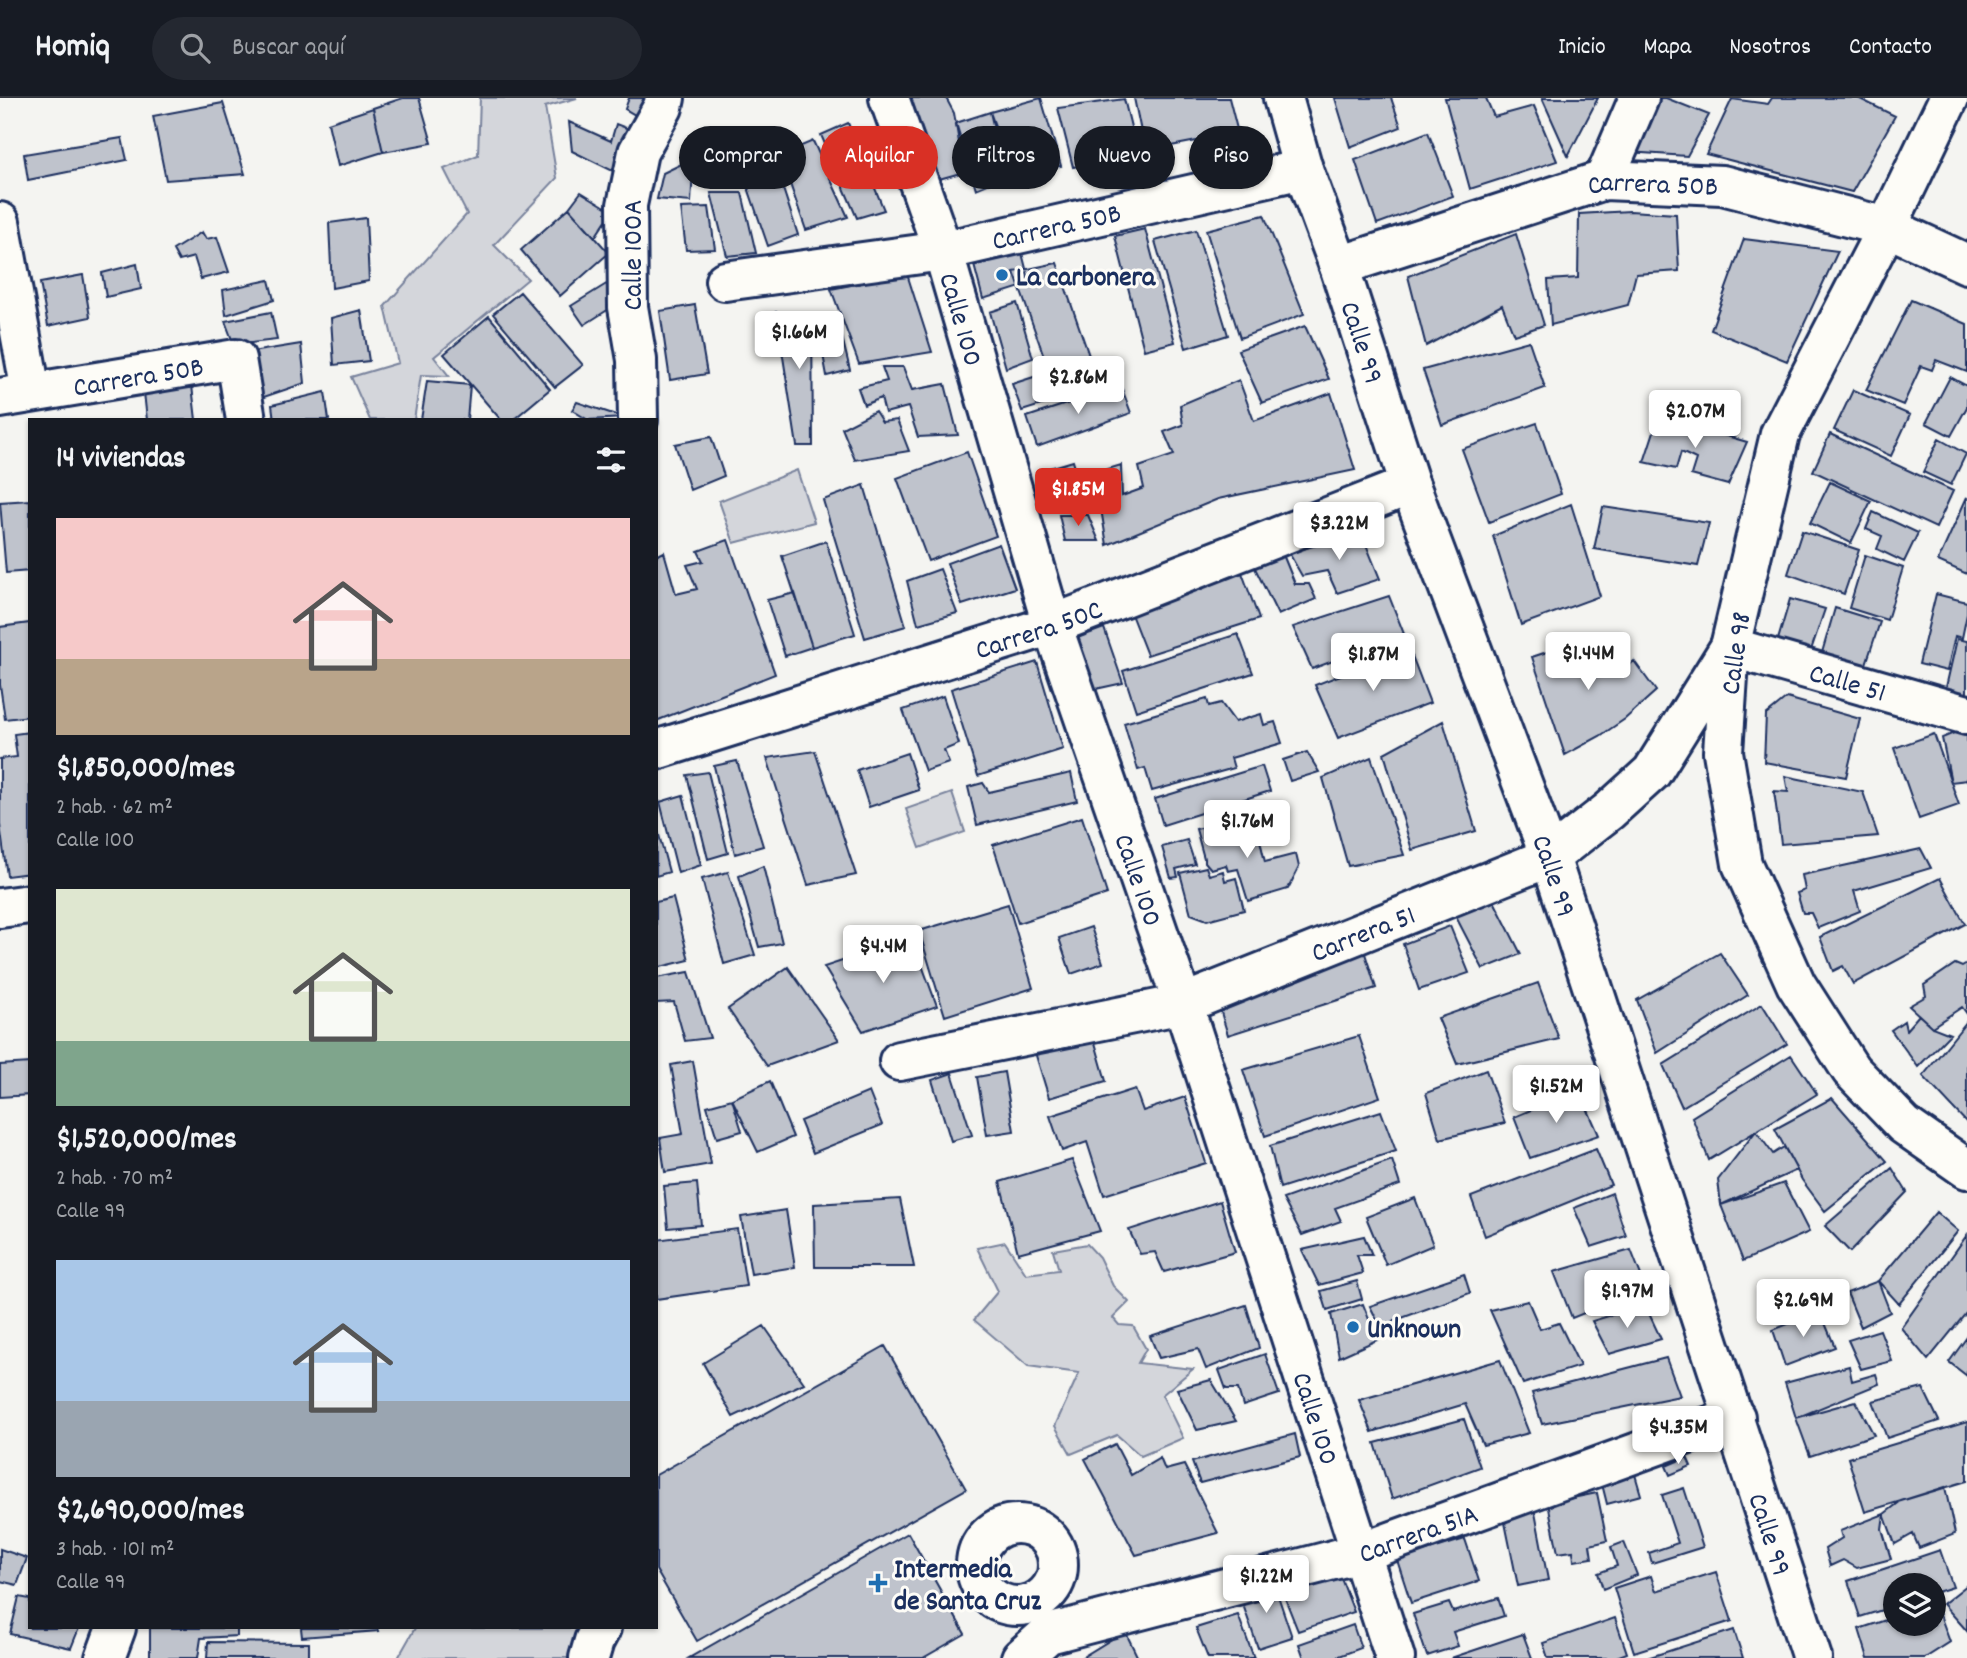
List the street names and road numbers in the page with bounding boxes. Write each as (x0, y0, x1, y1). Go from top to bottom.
street label: Carrera 50B (1583, 165, 1719, 210)
street label: Carrera 50B (989, 196, 1126, 264)
street label: Calle 100A (616, 200, 656, 310)
street label: Calle 100 (925, 269, 991, 372)
street label: Calle 99 (1327, 297, 1391, 390)
street label: Carrera 50B (71, 350, 207, 411)
street label: Carrera 50C (971, 592, 1109, 673)
street label: Calle 98 (1713, 610, 1765, 698)
street label: Calle 51 (1804, 656, 1890, 716)
street label: Calle 100 (1101, 829, 1170, 933)
street label: Calle 99 (1518, 830, 1583, 923)
street label: Carrera 51 (1306, 898, 1422, 976)
street label: Calle 100 (1279, 1368, 1346, 1471)
street label: Calle 99 (1734, 1489, 1799, 1582)
street label: Carrera 51A (1354, 1497, 1485, 1577)

